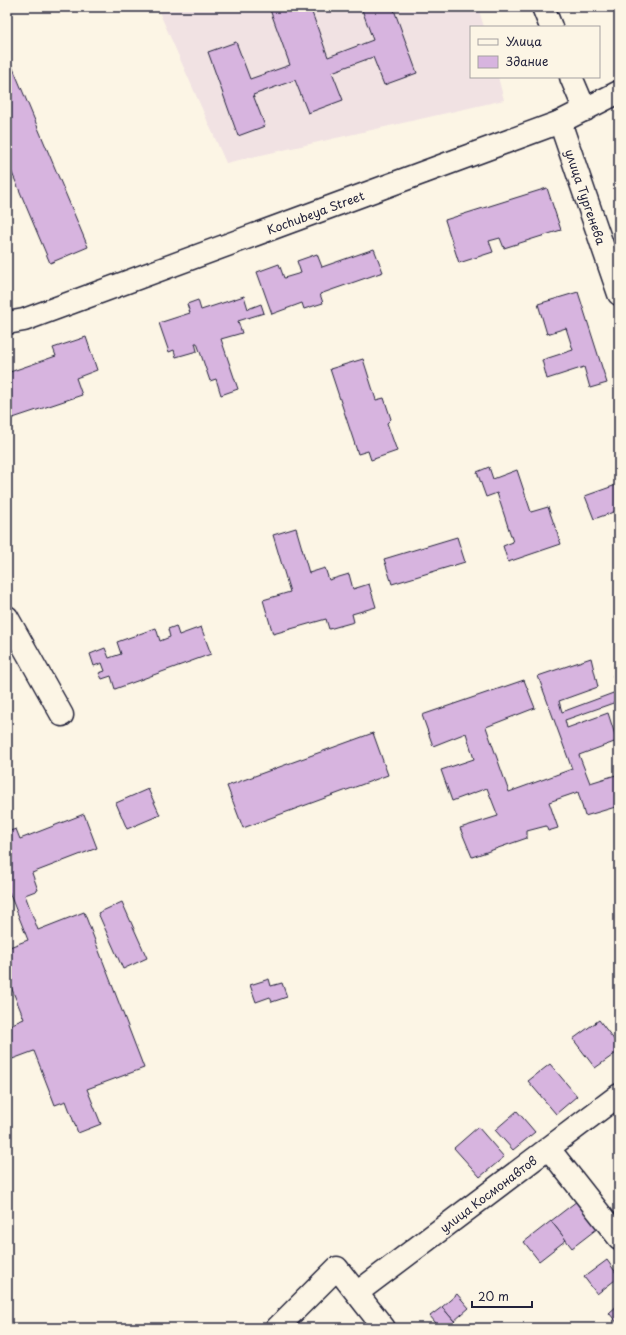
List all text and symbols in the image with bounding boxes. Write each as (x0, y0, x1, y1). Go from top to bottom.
legend (470, 26, 600, 78)
text: Улица (506, 32, 542, 50)
text: Здание (506, 52, 548, 70)
street label: улица Тургенева (561, 146, 611, 248)
street label: Kochubeya Street (264, 186, 367, 239)
street label: улица Космонавтов (436, 1151, 540, 1236)
scale bar (472, 1283, 532, 1309)
text: 20 m (478, 1287, 509, 1305)

